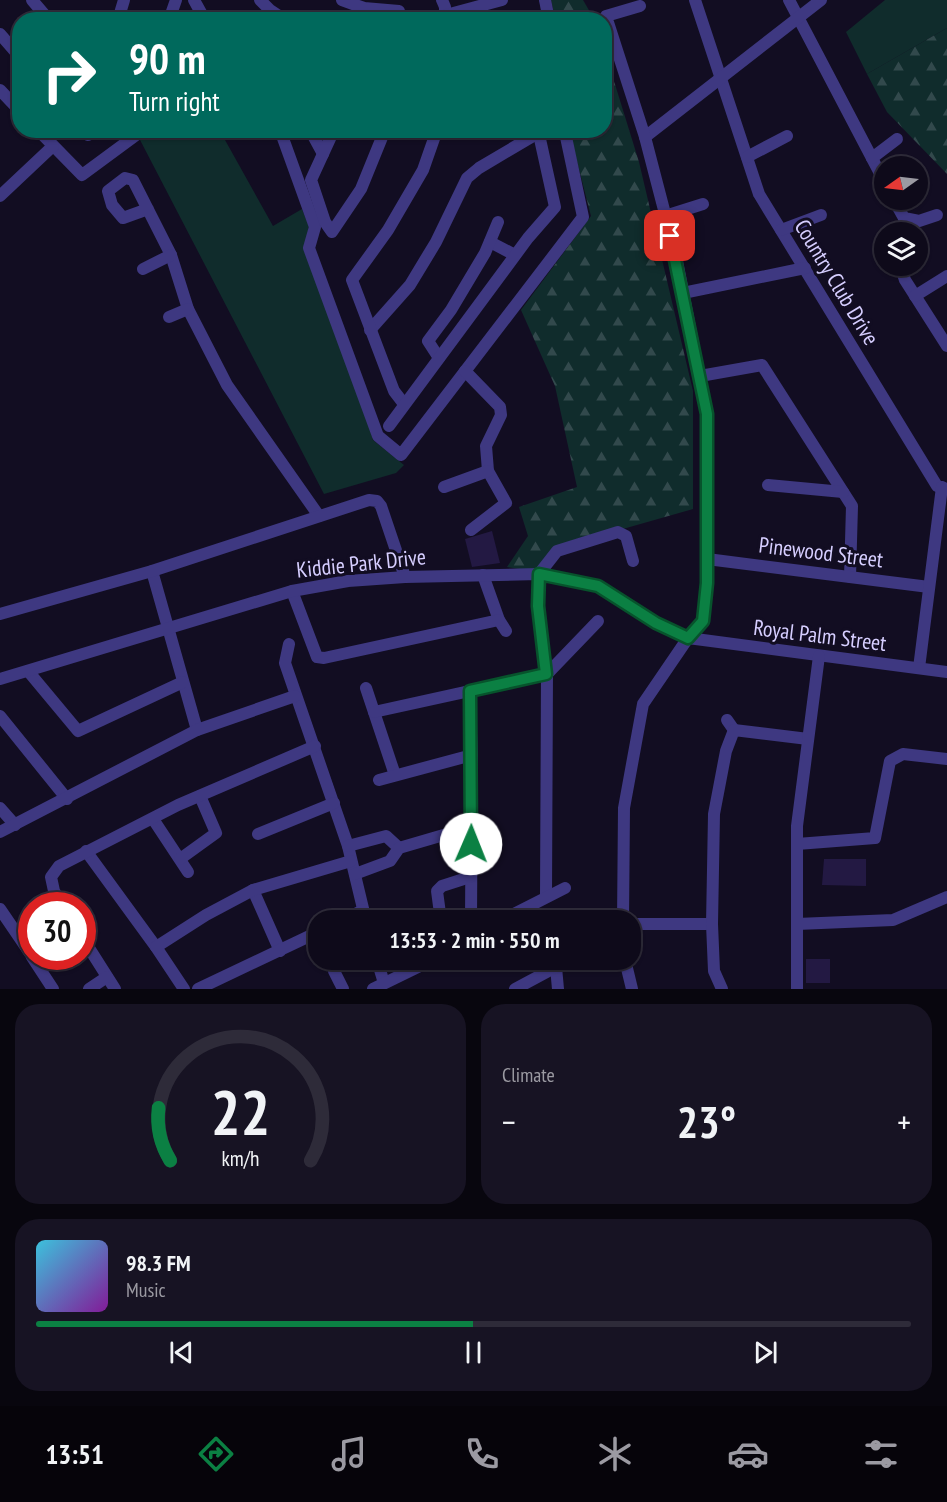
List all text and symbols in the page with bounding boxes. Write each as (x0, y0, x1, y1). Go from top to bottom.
text: 90 m (129, 31, 206, 86)
icon: right (30, 36, 108, 114)
text: Turn right (129, 84, 220, 118)
north arrow (874, 156, 928, 210)
map controls (874, 156, 928, 276)
pin (644, 210, 695, 261)
street label: Country Club Drive (789, 214, 885, 350)
icon: arrive (653, 219, 686, 252)
button: layers (874, 222, 928, 276)
street label: Pinewood Street (757, 530, 885, 574)
street label: Kiddie Park Drive (295, 542, 427, 584)
street label: Royal Palm Street (752, 613, 888, 657)
position arrow (439, 812, 503, 876)
speed limit sign: 30 (18, 892, 96, 970)
text: 13:53 · 2 min · 550 m (389, 926, 560, 954)
text: Climate (502, 1062, 555, 1088)
text: 22 (211, 1071, 270, 1152)
text: 23° (677, 1092, 736, 1150)
text: − (502, 1100, 516, 1143)
text: + (897, 1100, 911, 1143)
text: km/h (221, 1144, 260, 1172)
text: 98.3 FM (126, 1249, 191, 1277)
text: Music (126, 1277, 166, 1303)
icon: previous (165, 1336, 198, 1369)
icon: pause (457, 1336, 490, 1369)
icon: next (749, 1336, 782, 1369)
icon: directions (195, 1433, 237, 1475)
icon: music (328, 1433, 370, 1475)
icon: phone (461, 1433, 503, 1475)
icon: climate (594, 1433, 636, 1475)
icon: car (727, 1433, 769, 1475)
icon: filters (860, 1433, 902, 1475)
text: 13:51 (45, 1437, 104, 1471)

